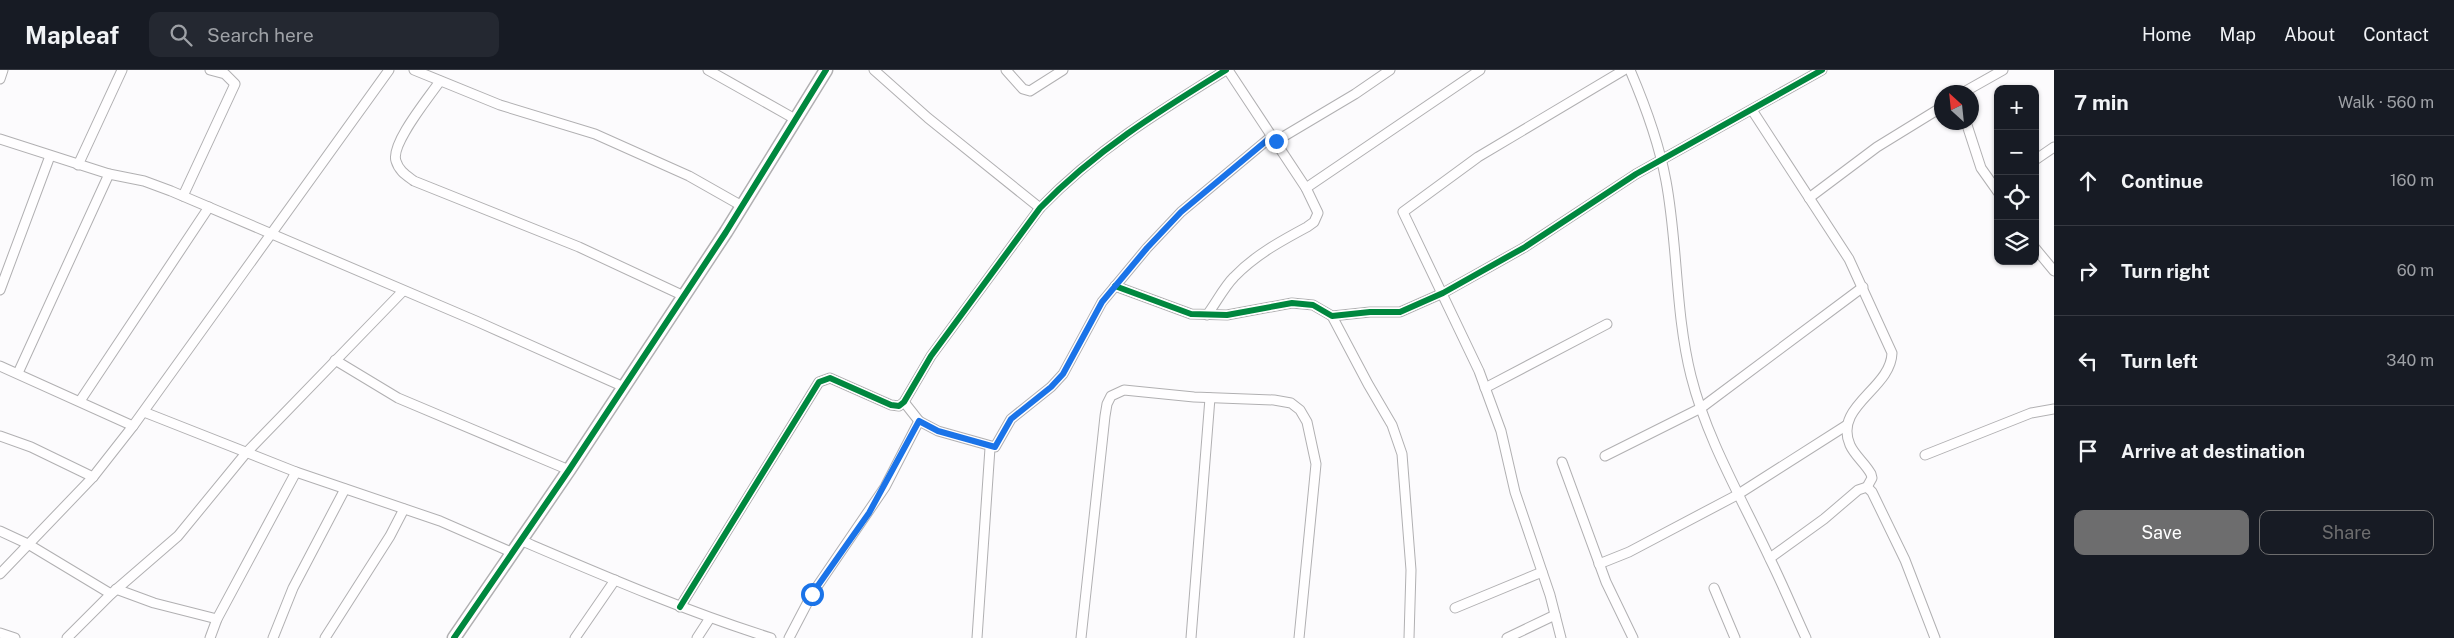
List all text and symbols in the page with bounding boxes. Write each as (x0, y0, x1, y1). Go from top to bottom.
search box (149, 12, 499, 57)
text: Mapleaf (25, 21, 119, 49)
icon: search (167, 21, 195, 49)
text: Search here (207, 24, 314, 46)
text: Home (2142, 24, 2192, 45)
text: Map (2220, 24, 2256, 45)
text: About (2284, 24, 2335, 45)
text: Contact (2363, 24, 2429, 45)
north arrow (1934, 85, 1979, 130)
map controls (1994, 85, 2039, 265)
button: + (1994, 85, 2039, 130)
text: 7 min (2074, 90, 2129, 115)
text: Walk · 560 m (2338, 93, 2434, 112)
route end (1265, 130, 1288, 153)
button: − (1994, 130, 2039, 175)
icon: ahead (2074, 167, 2102, 195)
text: Continue (2121, 170, 2203, 192)
text: 160 m (2390, 171, 2434, 190)
button: locate (1994, 175, 2039, 220)
button: layers (1994, 220, 2039, 265)
icon: right (2074, 257, 2102, 285)
text: Turn right (2121, 260, 2210, 282)
text: 60 m (2397, 261, 2434, 280)
icon: left (2074, 347, 2102, 375)
text: Turn left (2121, 350, 2198, 372)
text: 340 m (2386, 351, 2434, 370)
icon: arrive (2074, 437, 2102, 465)
text: Arrive at destination (2121, 440, 2305, 462)
button: Save (2074, 510, 2249, 555)
button: Share (2259, 510, 2434, 555)
route start (801, 583, 824, 606)

